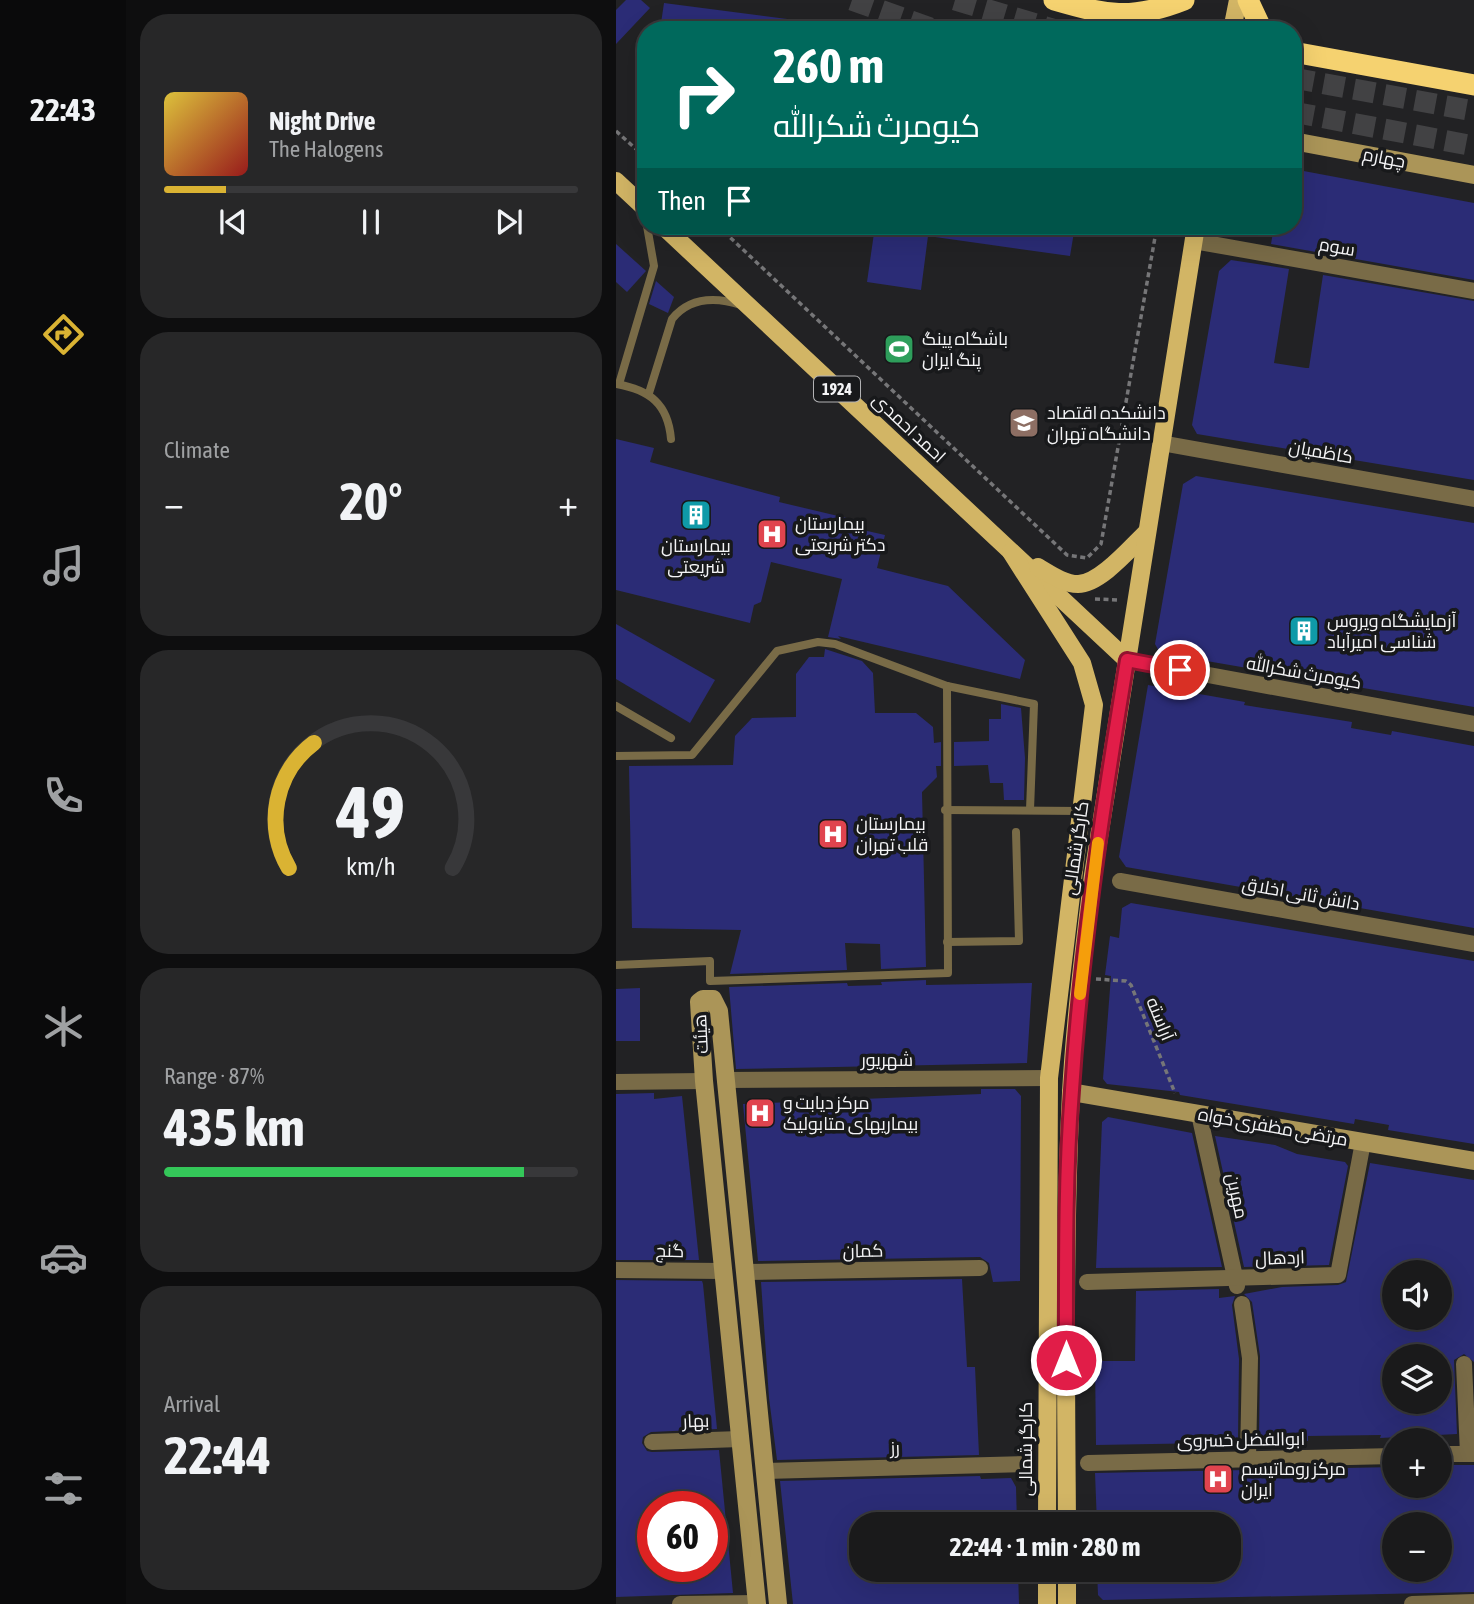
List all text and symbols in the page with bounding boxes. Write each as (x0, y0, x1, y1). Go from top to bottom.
text: 260 m (773, 37, 884, 93)
icon: right (658, 49, 749, 140)
text: 22:43 (30, 91, 96, 128)
text: Night Drive (269, 106, 376, 136)
text: کیومرث شکرالله (773, 107, 980, 144)
text: The Halogens (269, 136, 383, 162)
street label: چهارم (1361, 143, 1407, 174)
icon: arrive (720, 182, 758, 220)
text: Then (658, 186, 706, 216)
icon: previous (214, 203, 252, 241)
icon: pause (352, 203, 390, 241)
icon: next (490, 203, 528, 241)
street label: سوم (1317, 233, 1357, 262)
icon: directions (39, 310, 88, 359)
place label: باشگاه پینگ پنگ ایران (922, 328, 1008, 372)
sports icon: باشگاه پینگ پنگ ایران (882, 332, 916, 366)
road number: 1924 (814, 376, 860, 402)
street label: احمد احمدی (868, 389, 950, 467)
place label: دانشکده اقتصاد دانشگاه تهران (1047, 402, 1166, 445)
school or university icon: دانشکده اقتصاد دانشگاه تهران (1007, 406, 1041, 440)
street label: کاظمیان (1287, 436, 1355, 468)
text: Climate (164, 437, 230, 463)
text: 20° (339, 471, 403, 531)
text: − (164, 481, 184, 524)
text: + (558, 481, 578, 524)
building icon: بیمارستان شریعتی (679, 498, 713, 532)
place label: بیمارستان دکتر شریعتی (795, 513, 886, 556)
hospital icon: بیمارستان دکتر شریعتی (755, 517, 789, 551)
place label: بیمارستان شریعتی (661, 535, 731, 578)
icon: music (39, 541, 88, 590)
place label: آزمایشگاه ویروس شناسی امیرآباد (1327, 610, 1457, 653)
building icon: آزمایشگاه ویروس شناسی امیرآباد (1287, 614, 1321, 648)
pin (1150, 640, 1210, 700)
icon: arrive (1161, 651, 1199, 689)
street label: کیومرث شکرالله (1245, 651, 1363, 694)
text: 49 (336, 770, 405, 853)
icon: phone (39, 771, 88, 820)
street label: کارگر شمالی (1059, 800, 1093, 896)
place label: بیمارستان قلب تهران (856, 813, 929, 856)
hospital icon: بیمارستان قلب تهران (816, 817, 850, 851)
text: km/h (346, 852, 396, 880)
street label: دانش ثانی اخلاق (1240, 873, 1362, 916)
street label: آراسته (1141, 994, 1179, 1044)
icon: climate (39, 1002, 88, 1051)
street label: هیئت (689, 1014, 712, 1054)
street label: شهریور (860, 1049, 913, 1071)
text: Range · 87% (164, 1063, 264, 1089)
place label: مرکز دیابت و بیماریهای متابولیک (783, 1092, 918, 1135)
hospital icon: مرکز دیابت و بیماریهای متابولیک (743, 1096, 777, 1130)
text: 435 km (164, 1097, 305, 1157)
street label: مرتضی مظفری خواه (1196, 1103, 1350, 1151)
street label: مهرین (1221, 1171, 1253, 1221)
icon: car (39, 1233, 88, 1282)
street label: گنج (655, 1240, 685, 1263)
street label: کمان (842, 1240, 884, 1262)
street label: اردهال (1255, 1246, 1305, 1270)
map controls (1382, 1260, 1452, 1582)
button: sound (1382, 1260, 1452, 1330)
position arrow (1029, 1323, 1103, 1397)
button: layers (1382, 1344, 1452, 1414)
text: Arrival (164, 1391, 220, 1417)
street label: کارگر شمالی (1015, 1402, 1037, 1496)
street label: بهار (681, 1410, 710, 1432)
text: 22:44 (164, 1425, 271, 1485)
street label: ابوالفضل خسروی (1177, 1428, 1305, 1452)
button: + (1382, 1428, 1452, 1498)
street label: رز (889, 1437, 900, 1459)
place label: مرکز روماتیسم ایران (1241, 1458, 1346, 1501)
hospital icon: مرکز روماتیسم ایران (1201, 1462, 1235, 1496)
icon: filters (39, 1464, 88, 1513)
speed limit sign: 60 (637, 1491, 728, 1582)
button: − (1382, 1512, 1452, 1582)
text: 22:44 · 1 min · 280 m (950, 1532, 1140, 1562)

